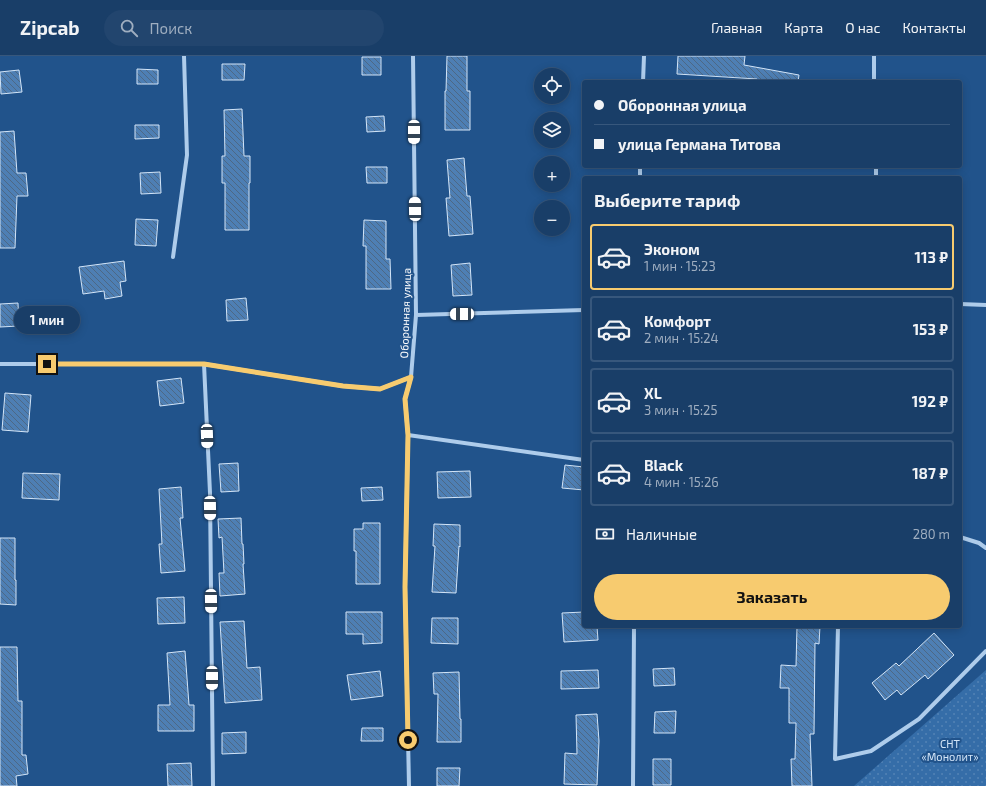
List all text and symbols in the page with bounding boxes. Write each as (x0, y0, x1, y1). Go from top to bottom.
search box (104, 10, 384, 46)
text: Zipcab (20, 16, 80, 39)
icon: search (118, 17, 140, 39)
text: Поиск (150, 19, 192, 37)
text: Главная (711, 19, 762, 36)
text: Карта (784, 19, 823, 36)
text: О нас (845, 19, 881, 36)
text: Контакты (903, 19, 966, 36)
map controls (534, 68, 570, 236)
button: locate (534, 68, 570, 104)
text: Оборонная улица (618, 96, 747, 114)
button: layers (534, 112, 570, 148)
car (408, 120, 420, 144)
text: улица Германа Титова (618, 135, 781, 153)
button: + (534, 156, 570, 192)
text: Выберите тариф (594, 189, 740, 211)
car (409, 197, 421, 221)
button: − (534, 200, 570, 236)
icon: car (596, 239, 632, 275)
text: Эконом (644, 240, 700, 258)
text: 113 ₽ (914, 248, 948, 266)
text: 1 мин · 15:23 (644, 258, 716, 274)
street label: Оборонная улица (397, 267, 414, 359)
callout: 1 мин (14, 306, 80, 334)
car (450, 308, 474, 320)
icon: car (596, 311, 632, 347)
text: 1 мин (30, 312, 64, 328)
text: Комфорт (644, 312, 711, 330)
text: 153 ₽ (913, 320, 948, 338)
text: 2 мин · 15:24 (644, 330, 719, 346)
route end (38, 355, 56, 373)
icon: car (596, 383, 632, 419)
text: XL (644, 384, 662, 402)
text: 192 ₽ (912, 392, 948, 410)
text: 3 мин · 15:25 (644, 402, 717, 418)
car (201, 424, 213, 448)
icon: car (596, 455, 632, 491)
text: Black (644, 456, 683, 474)
text: 187 ₽ (912, 464, 948, 482)
text: 4 мин · 15:26 (644, 474, 719, 490)
car (204, 496, 216, 520)
icon: cash (594, 523, 616, 545)
text: Наличные (626, 525, 697, 543)
text: 280 m (913, 526, 950, 542)
button: Заказать (594, 574, 950, 620)
car (205, 589, 217, 613)
car (206, 666, 218, 690)
route start (399, 731, 417, 749)
park label: СНТ «Монолит» (921, 737, 979, 763)

